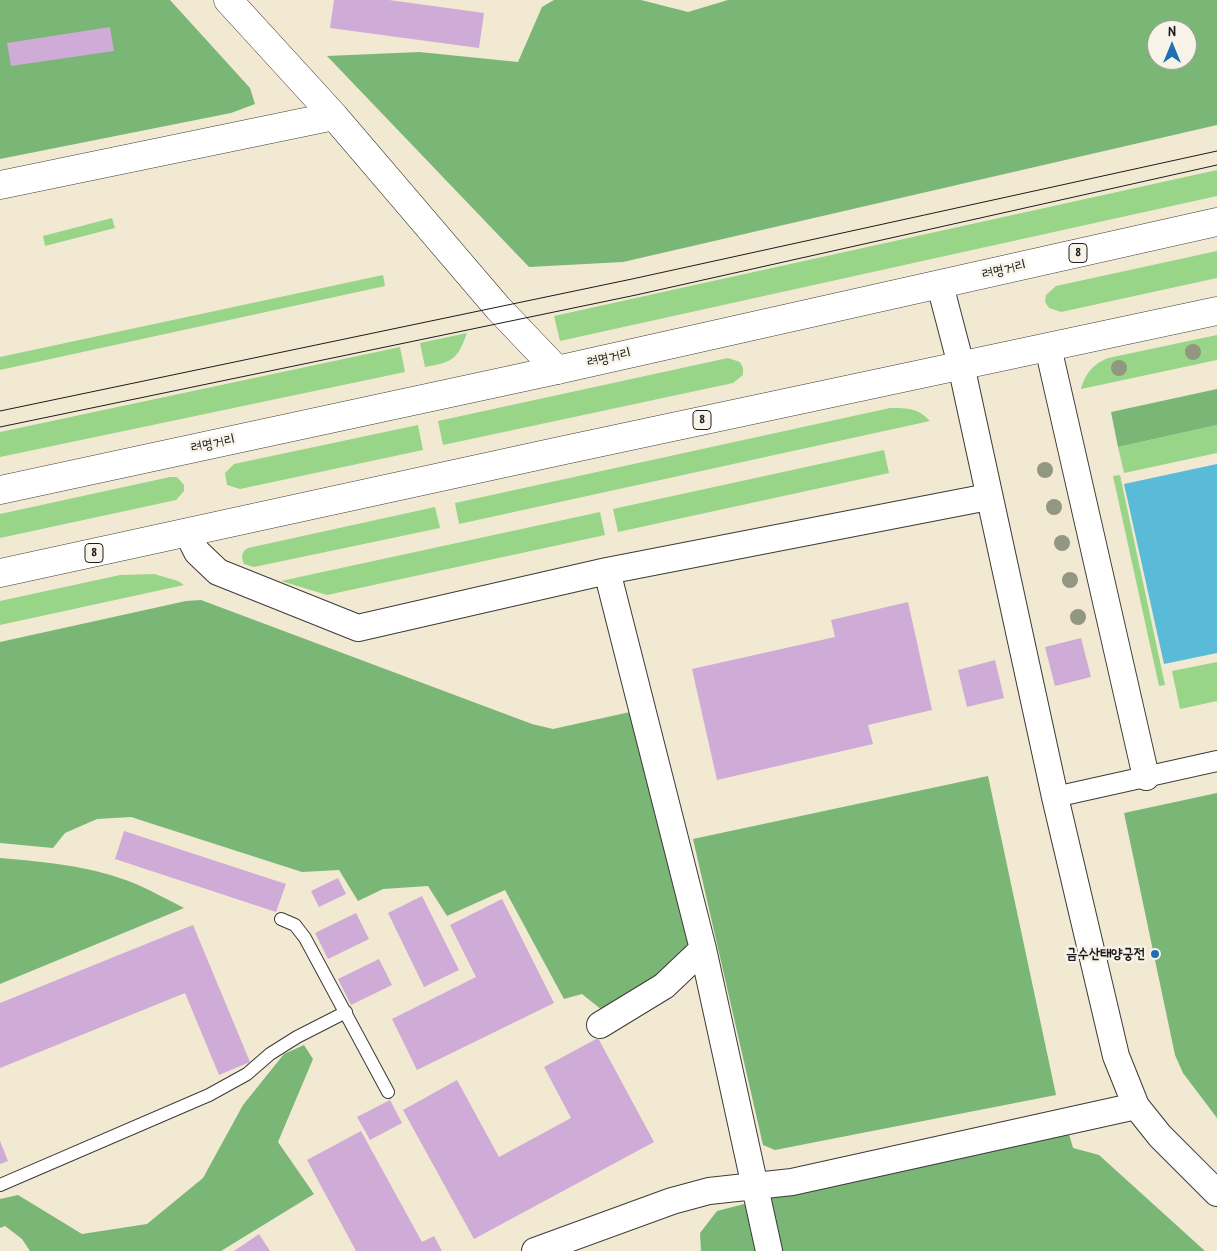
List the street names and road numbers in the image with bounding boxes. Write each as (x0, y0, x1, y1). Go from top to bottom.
road number: 8 (1069, 244, 1087, 262)
street label: 려명거리 (980, 257, 1028, 283)
street label: 려명거리 (585, 345, 633, 371)
road number: 8 (693, 410, 711, 430)
street label: 려명거리 (189, 431, 237, 457)
road number: 8 (85, 544, 103, 562)

